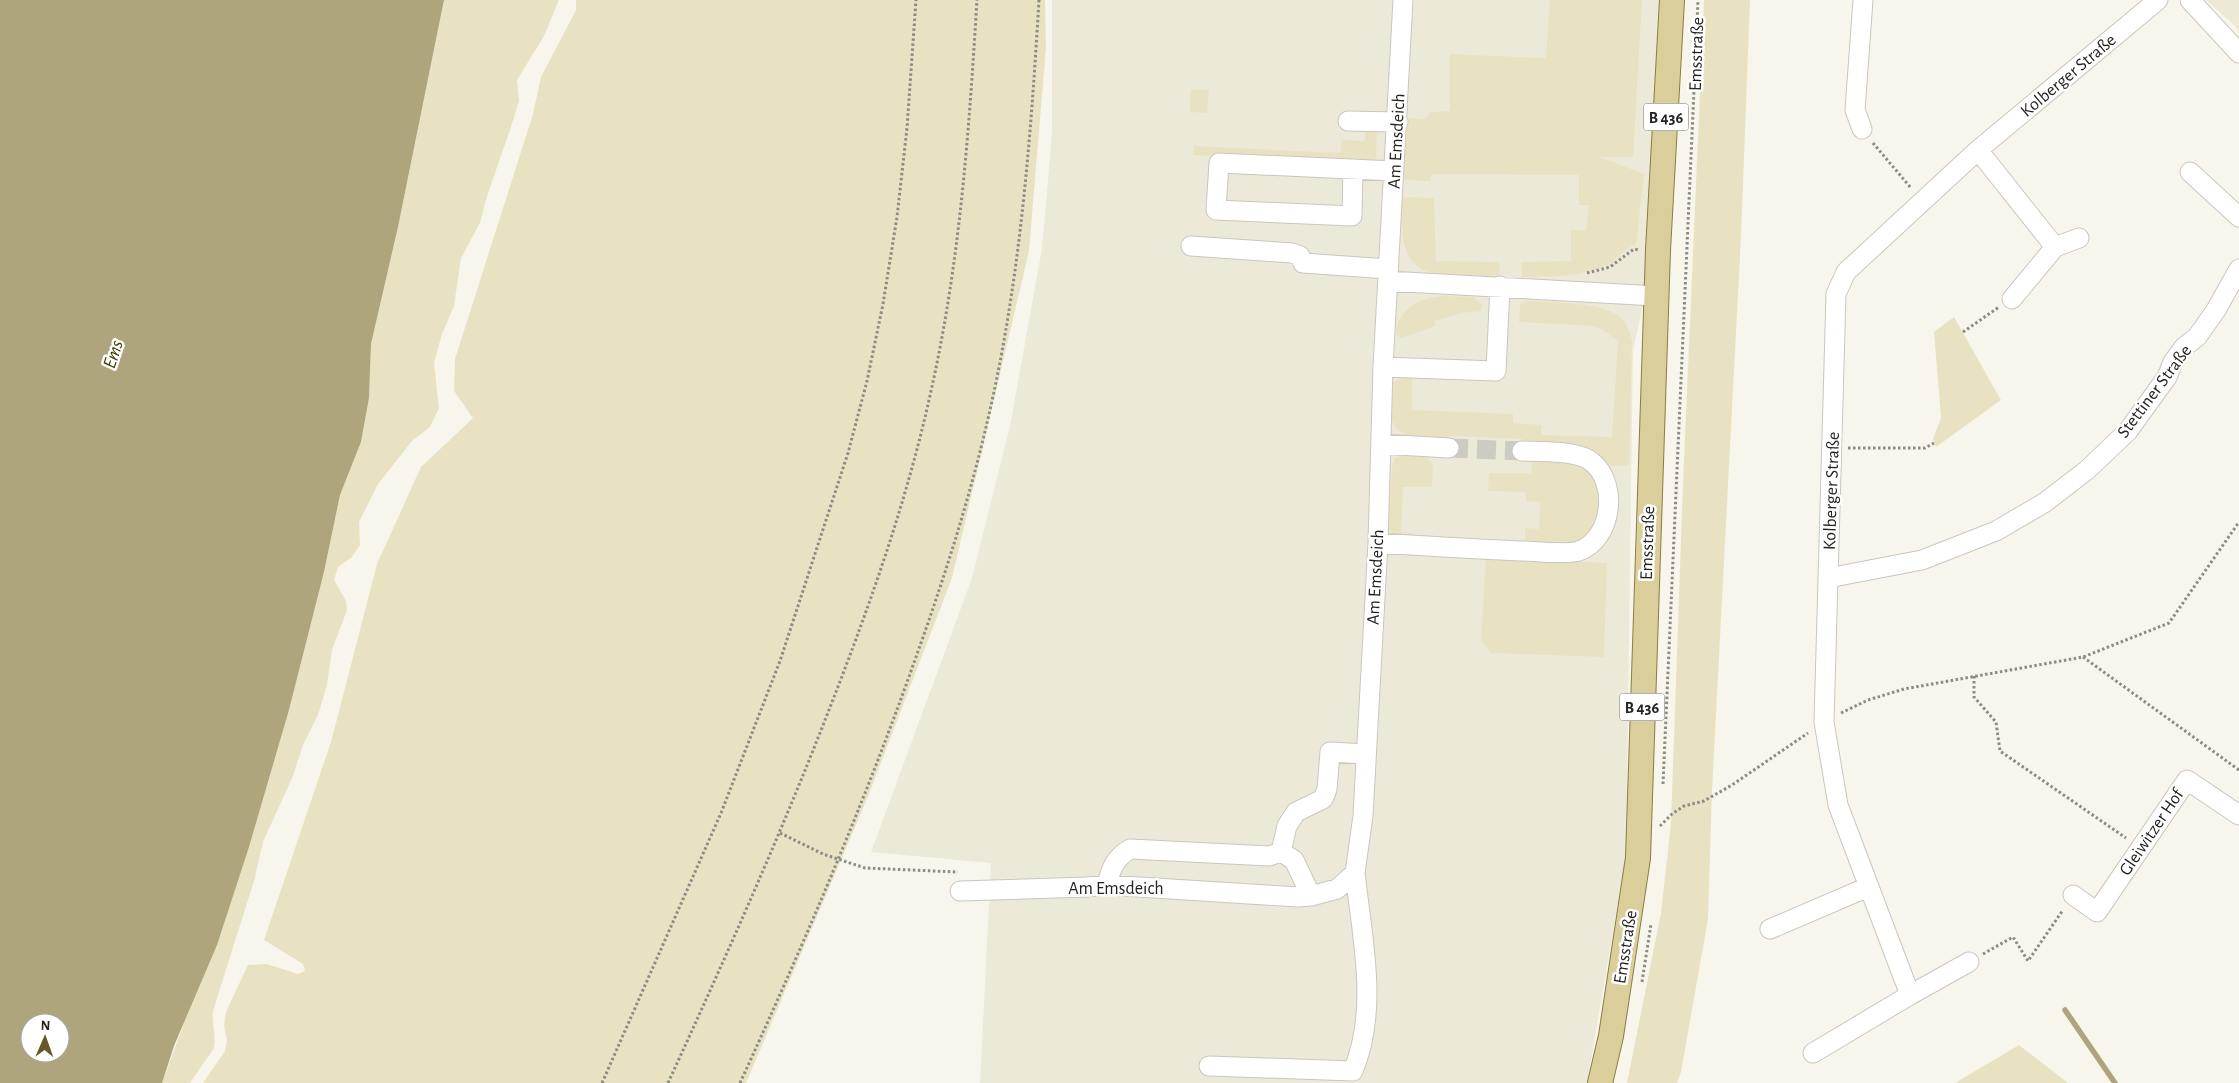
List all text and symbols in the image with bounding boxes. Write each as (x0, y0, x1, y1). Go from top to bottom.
street label: Emsstraße (1687, 17, 1707, 91)
street label: Kolberger Straße (2018, 31, 2120, 121)
street label: Am Emsdeich (1386, 93, 1408, 189)
road number: B 436 (1644, 104, 1688, 130)
water label: Ems (100, 338, 127, 371)
street label: Stettiner Straße (2114, 342, 2195, 441)
street label: Kolberger Straße (1821, 432, 1843, 551)
street label: Emsstraße (1638, 506, 1658, 580)
street label: Am Emsdeich (1365, 529, 1387, 625)
road number: B 436 (1620, 694, 1664, 720)
street label: Gleiwitzer Hof (2116, 785, 2188, 879)
street label: Am Emsdeich (1068, 880, 1164, 898)
street label: Emsstraße (1611, 909, 1641, 985)
north arrow (20, 1013, 70, 1063)
text: N (40, 1019, 51, 1033)

